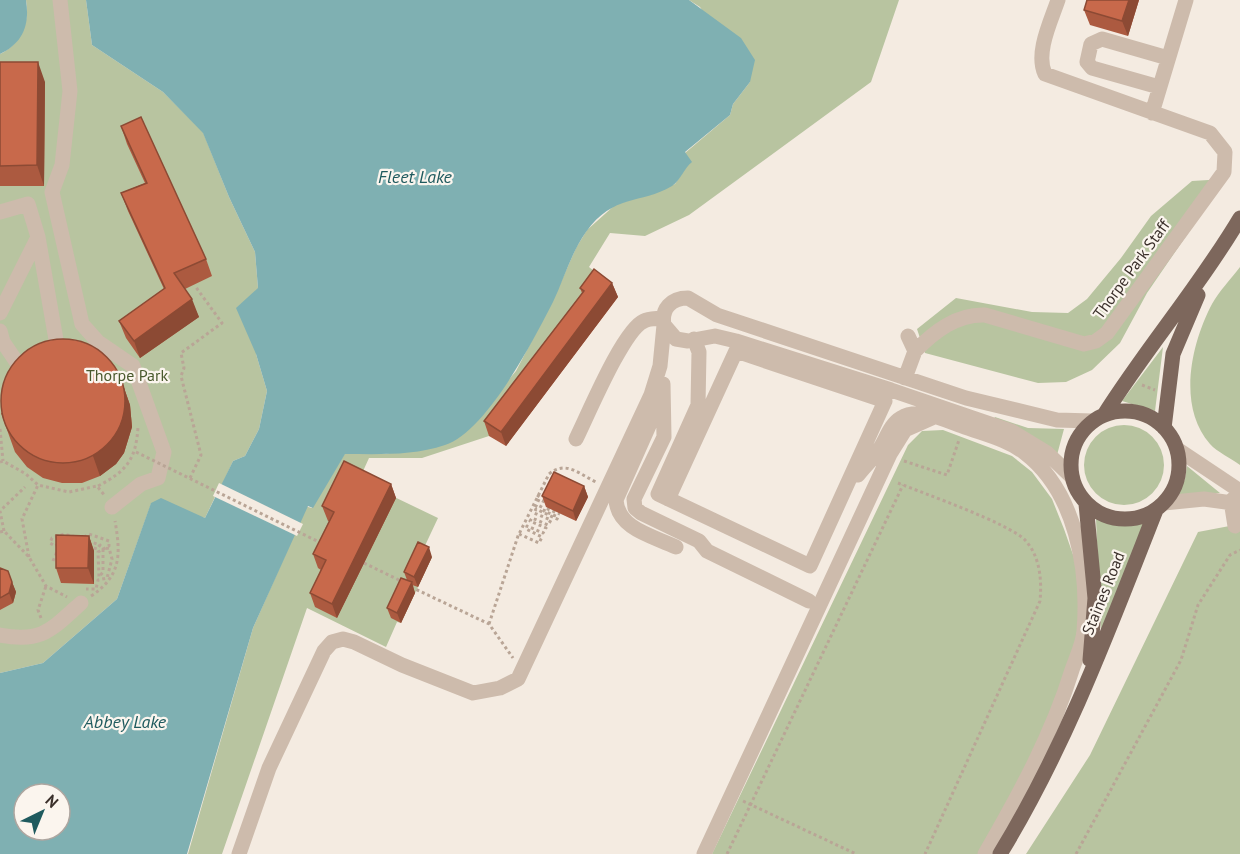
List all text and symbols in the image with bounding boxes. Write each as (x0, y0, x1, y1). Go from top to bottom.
water label: Fleet Lake (378, 165, 453, 188)
street label: Thorpe Park Staff (1088, 215, 1174, 323)
park label: Thorpe Park (86, 365, 168, 385)
street label: Staines Road (1077, 549, 1129, 637)
water label: Abbey Lake (83, 710, 167, 733)
north arrow (12, 782, 72, 842)
text: N (42, 790, 63, 812)

